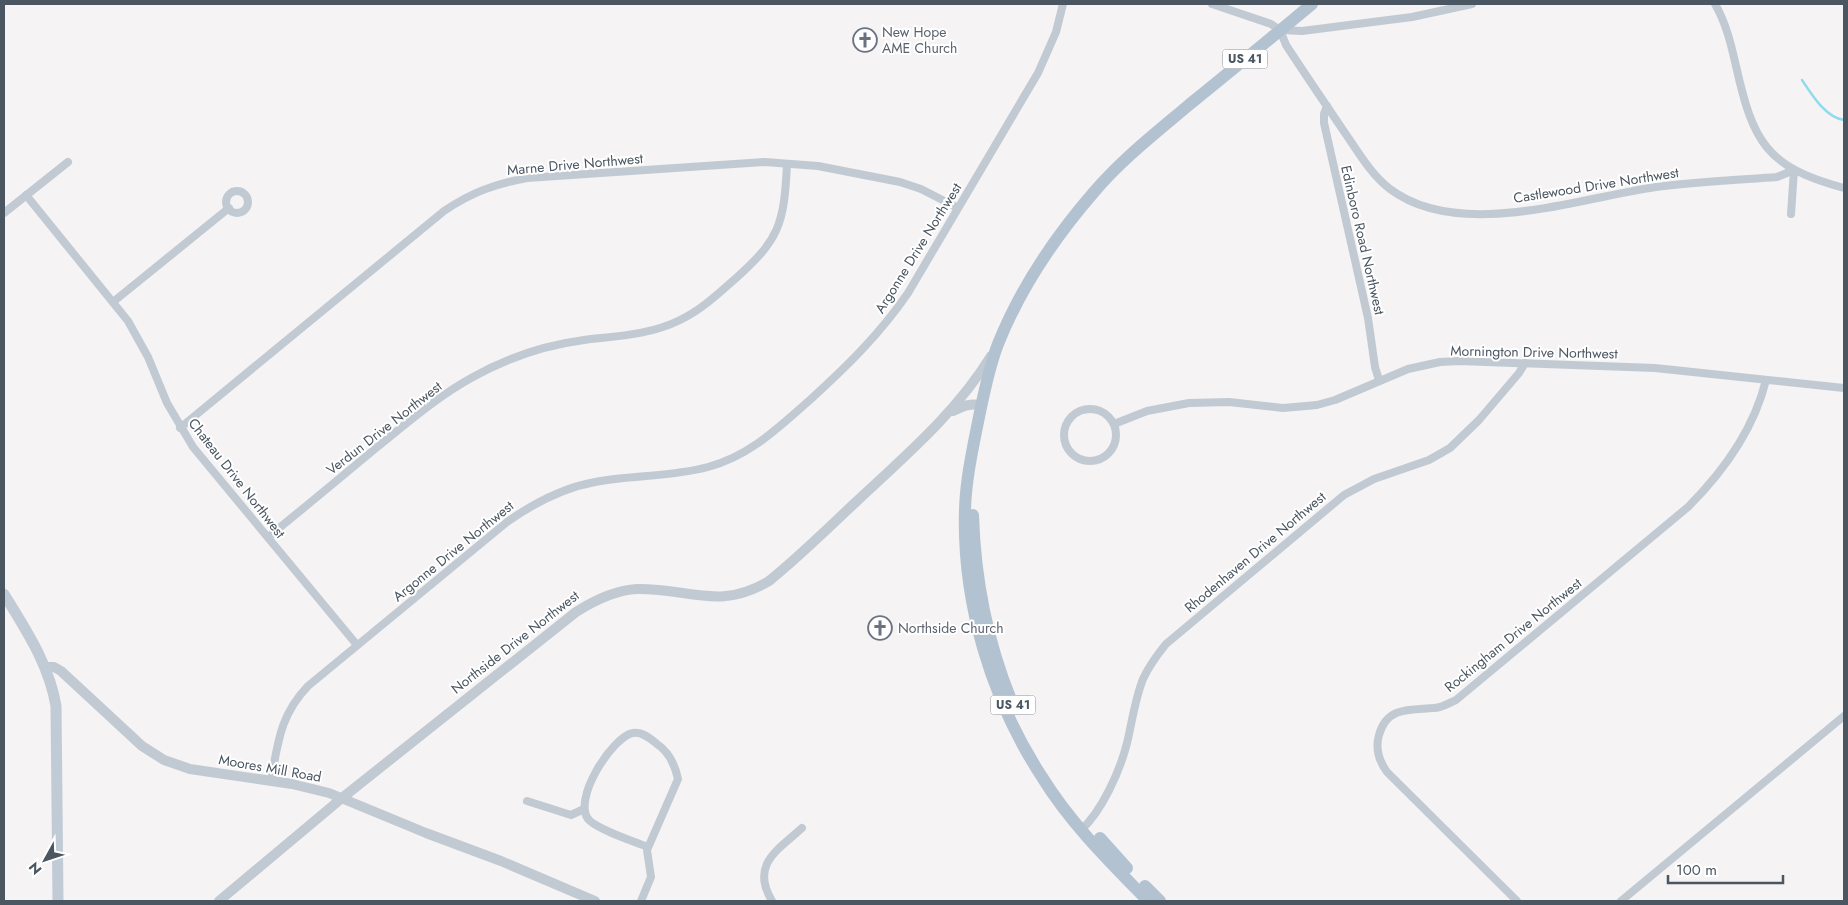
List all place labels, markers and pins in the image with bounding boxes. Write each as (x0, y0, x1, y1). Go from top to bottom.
place label: New Hope AME Church (882, 22, 957, 58)
church icon: New Hope AME Church (852, 27, 878, 53)
church icon: Northside Church (867, 615, 893, 641)
place label: Northside Church (898, 618, 1004, 638)

